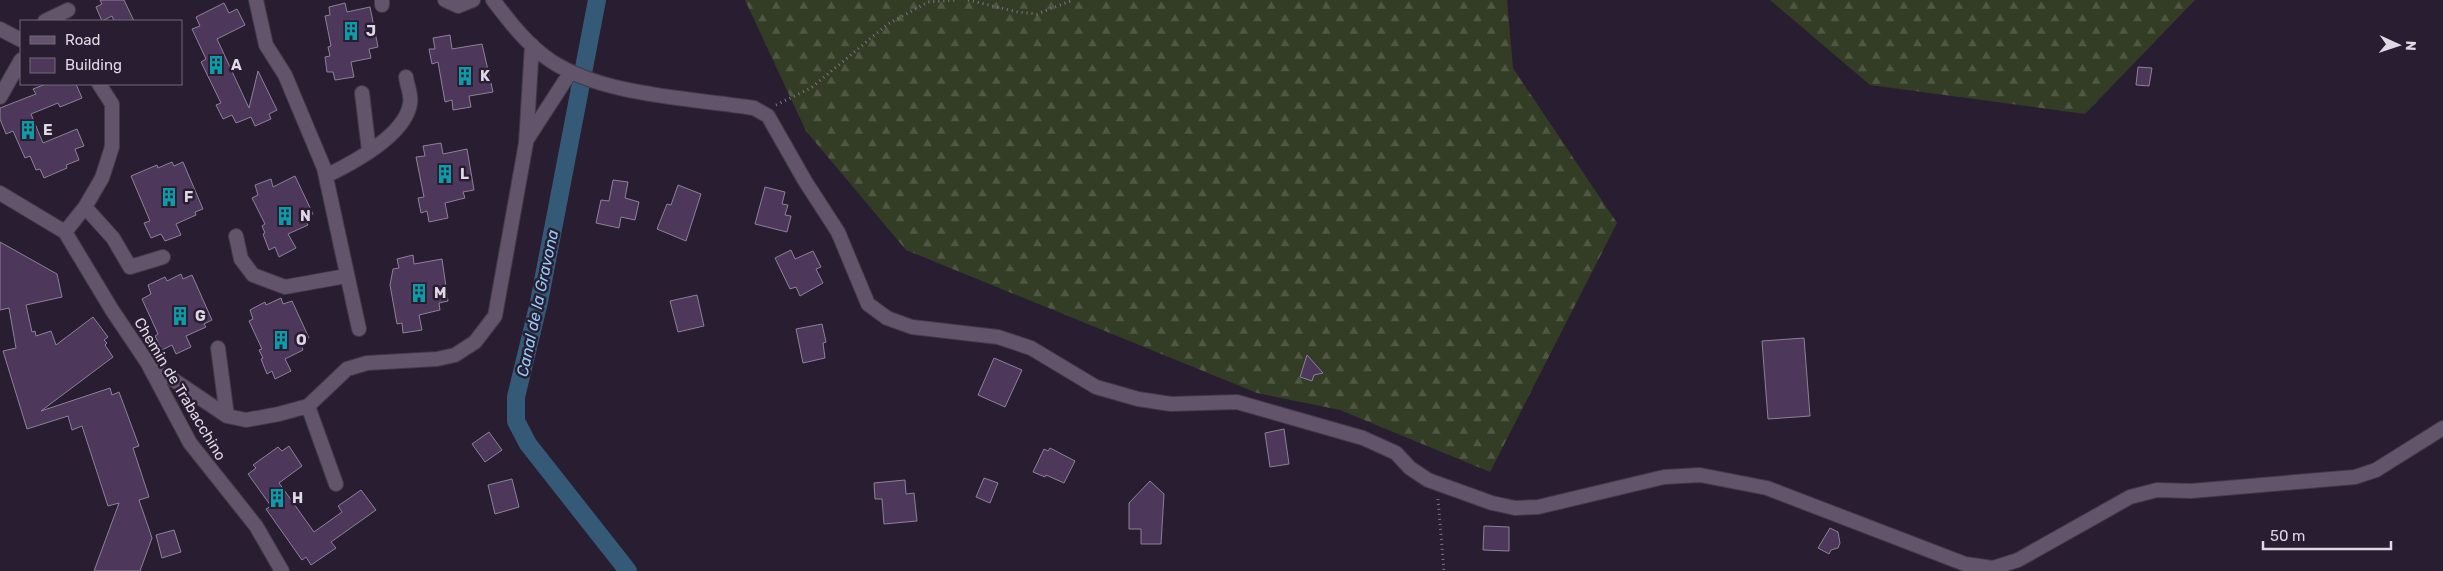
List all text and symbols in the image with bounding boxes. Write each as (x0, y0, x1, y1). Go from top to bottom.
legend (20, 20, 182, 85)
building icon: J (340, 20, 362, 42)
north arrow (2373, 20, 2423, 70)
place label: J (366, 22, 376, 40)
text: Road (65, 31, 101, 49)
text: N (2402, 40, 2419, 51)
building icon: A (205, 54, 227, 76)
text: Building (65, 56, 122, 74)
place label: A (231, 56, 242, 74)
building icon: K (454, 65, 476, 87)
place label: K (480, 67, 490, 85)
building icon: E (17, 119, 39, 141)
place label: E (43, 121, 53, 139)
building icon: L (434, 163, 456, 185)
place label: L (460, 165, 469, 183)
building icon: F (158, 186, 180, 208)
place label: F (184, 188, 193, 206)
building icon: N (274, 205, 296, 227)
place label: N (300, 207, 311, 225)
water label: Canal de la Gravona (513, 228, 562, 378)
building icon: M (408, 282, 430, 304)
place label: M (434, 284, 446, 302)
building icon: G (169, 305, 191, 327)
place label: G (195, 307, 206, 325)
street label: Chemin de Trabacchino (130, 314, 230, 464)
building icon: O (270, 329, 292, 351)
place label: O (296, 331, 307, 349)
building icon: H (266, 487, 288, 509)
place label: H (292, 489, 303, 507)
scale bar (2263, 518, 2390, 550)
text: 50 m (2270, 527, 2305, 545)

